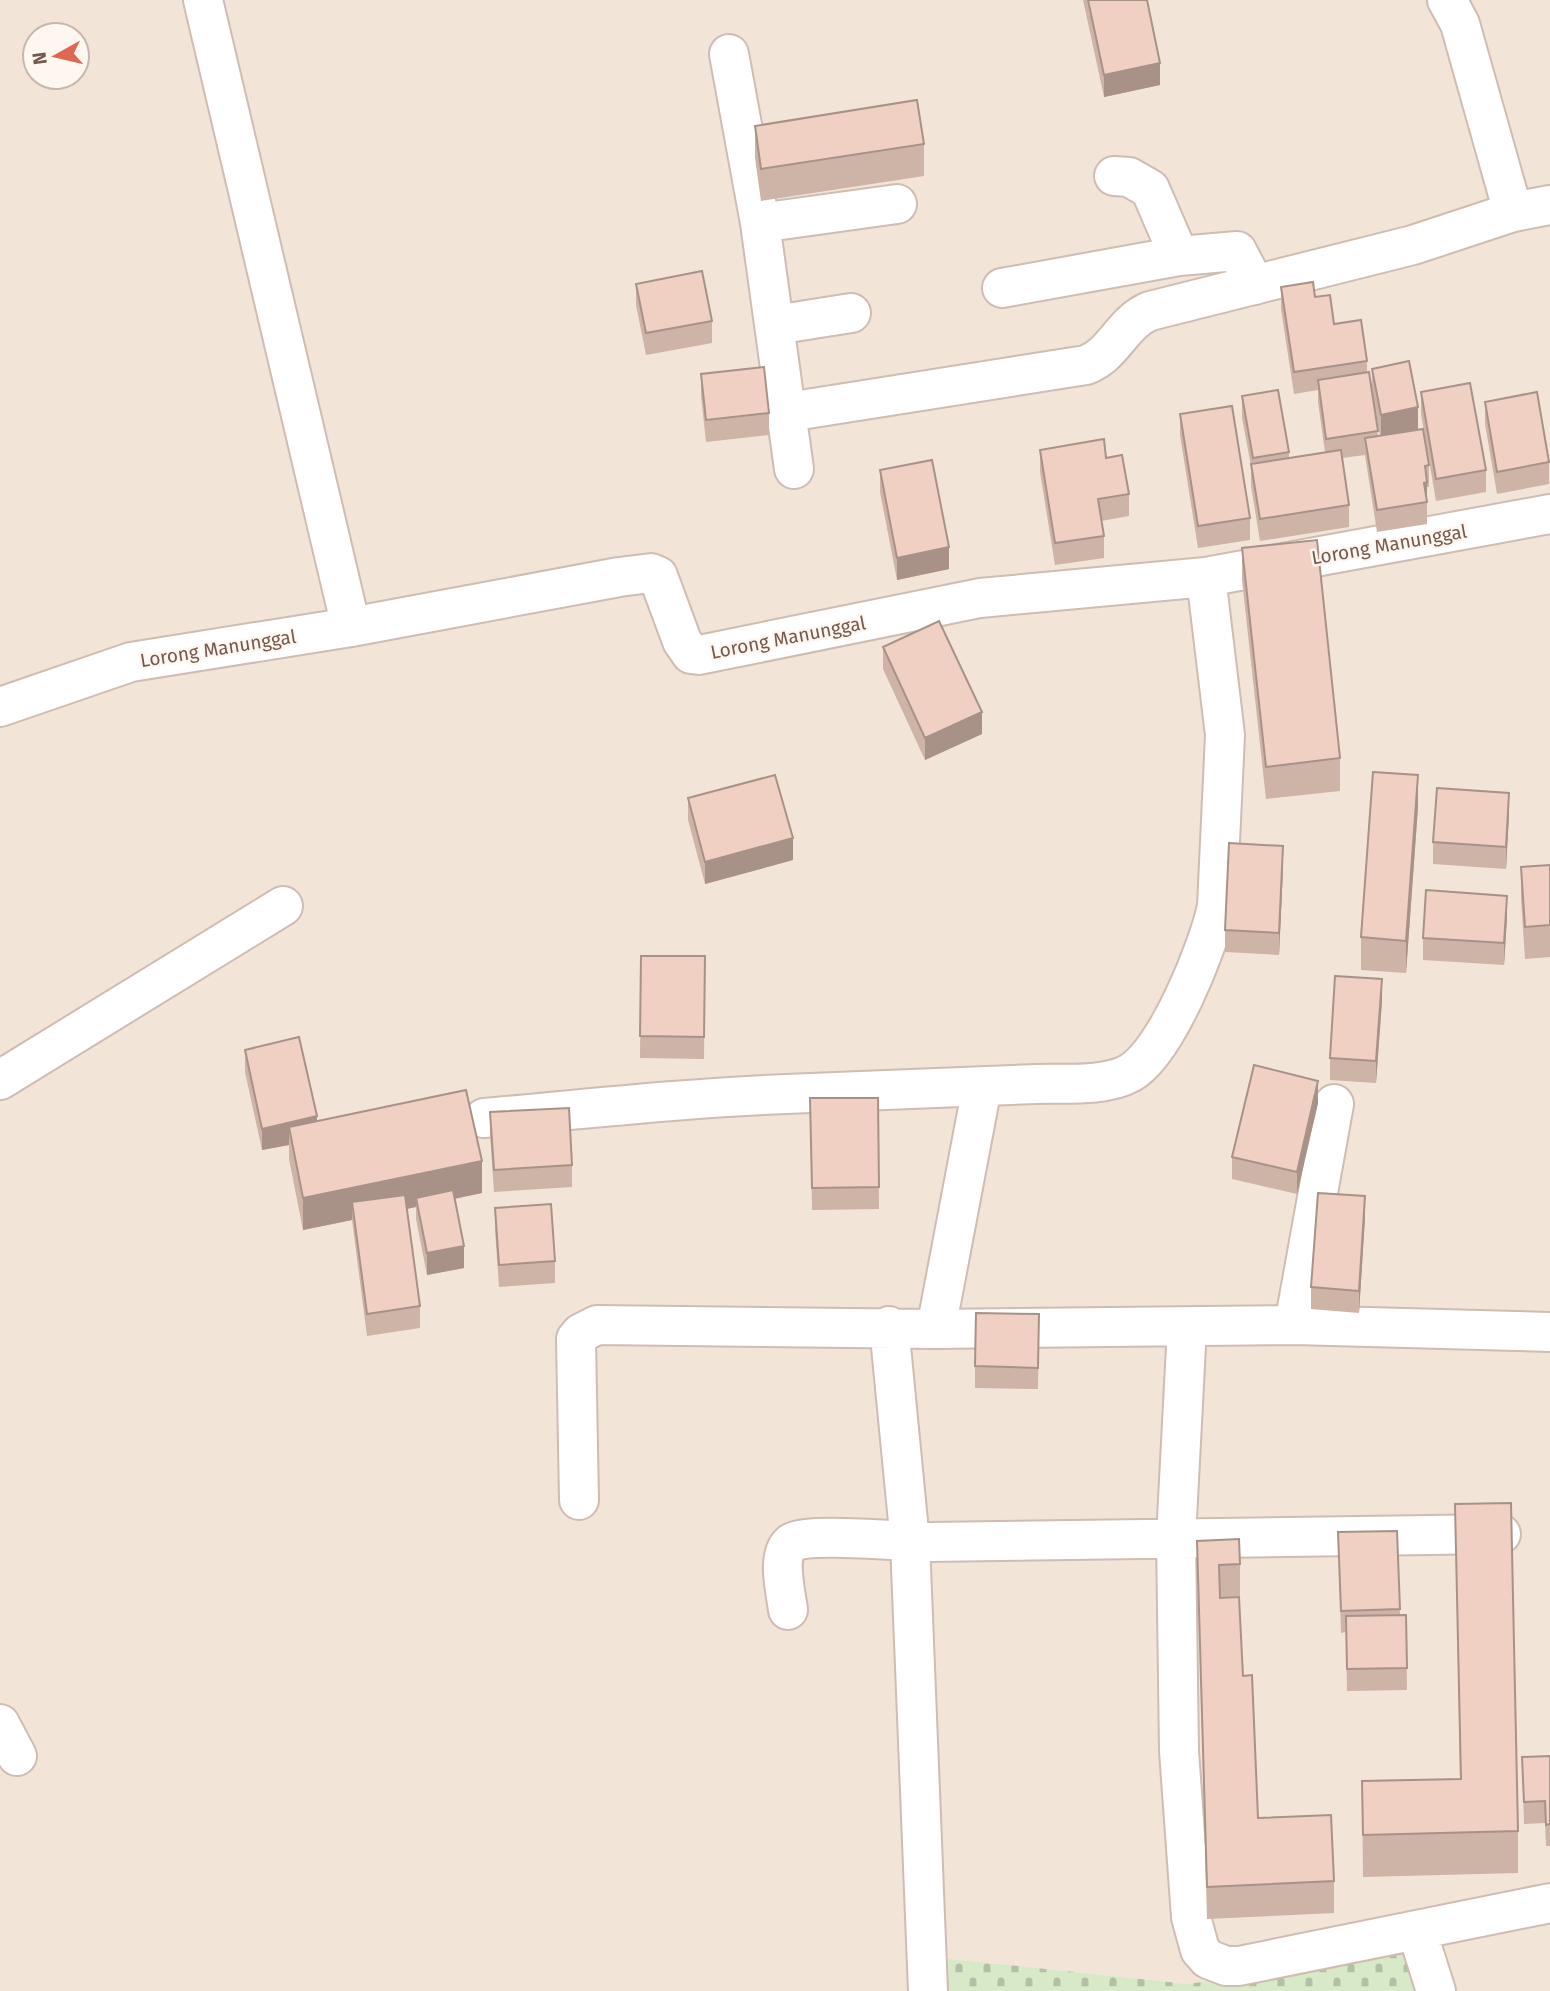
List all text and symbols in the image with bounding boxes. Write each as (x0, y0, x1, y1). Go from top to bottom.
north arrow (21, 21, 91, 91)
text: N (27, 50, 52, 66)
street label: Lorong Manunggal (1310, 519, 1469, 569)
street label: Lorong Manunggal (709, 611, 868, 664)
street label: Lorong Manunggal (138, 625, 298, 672)

